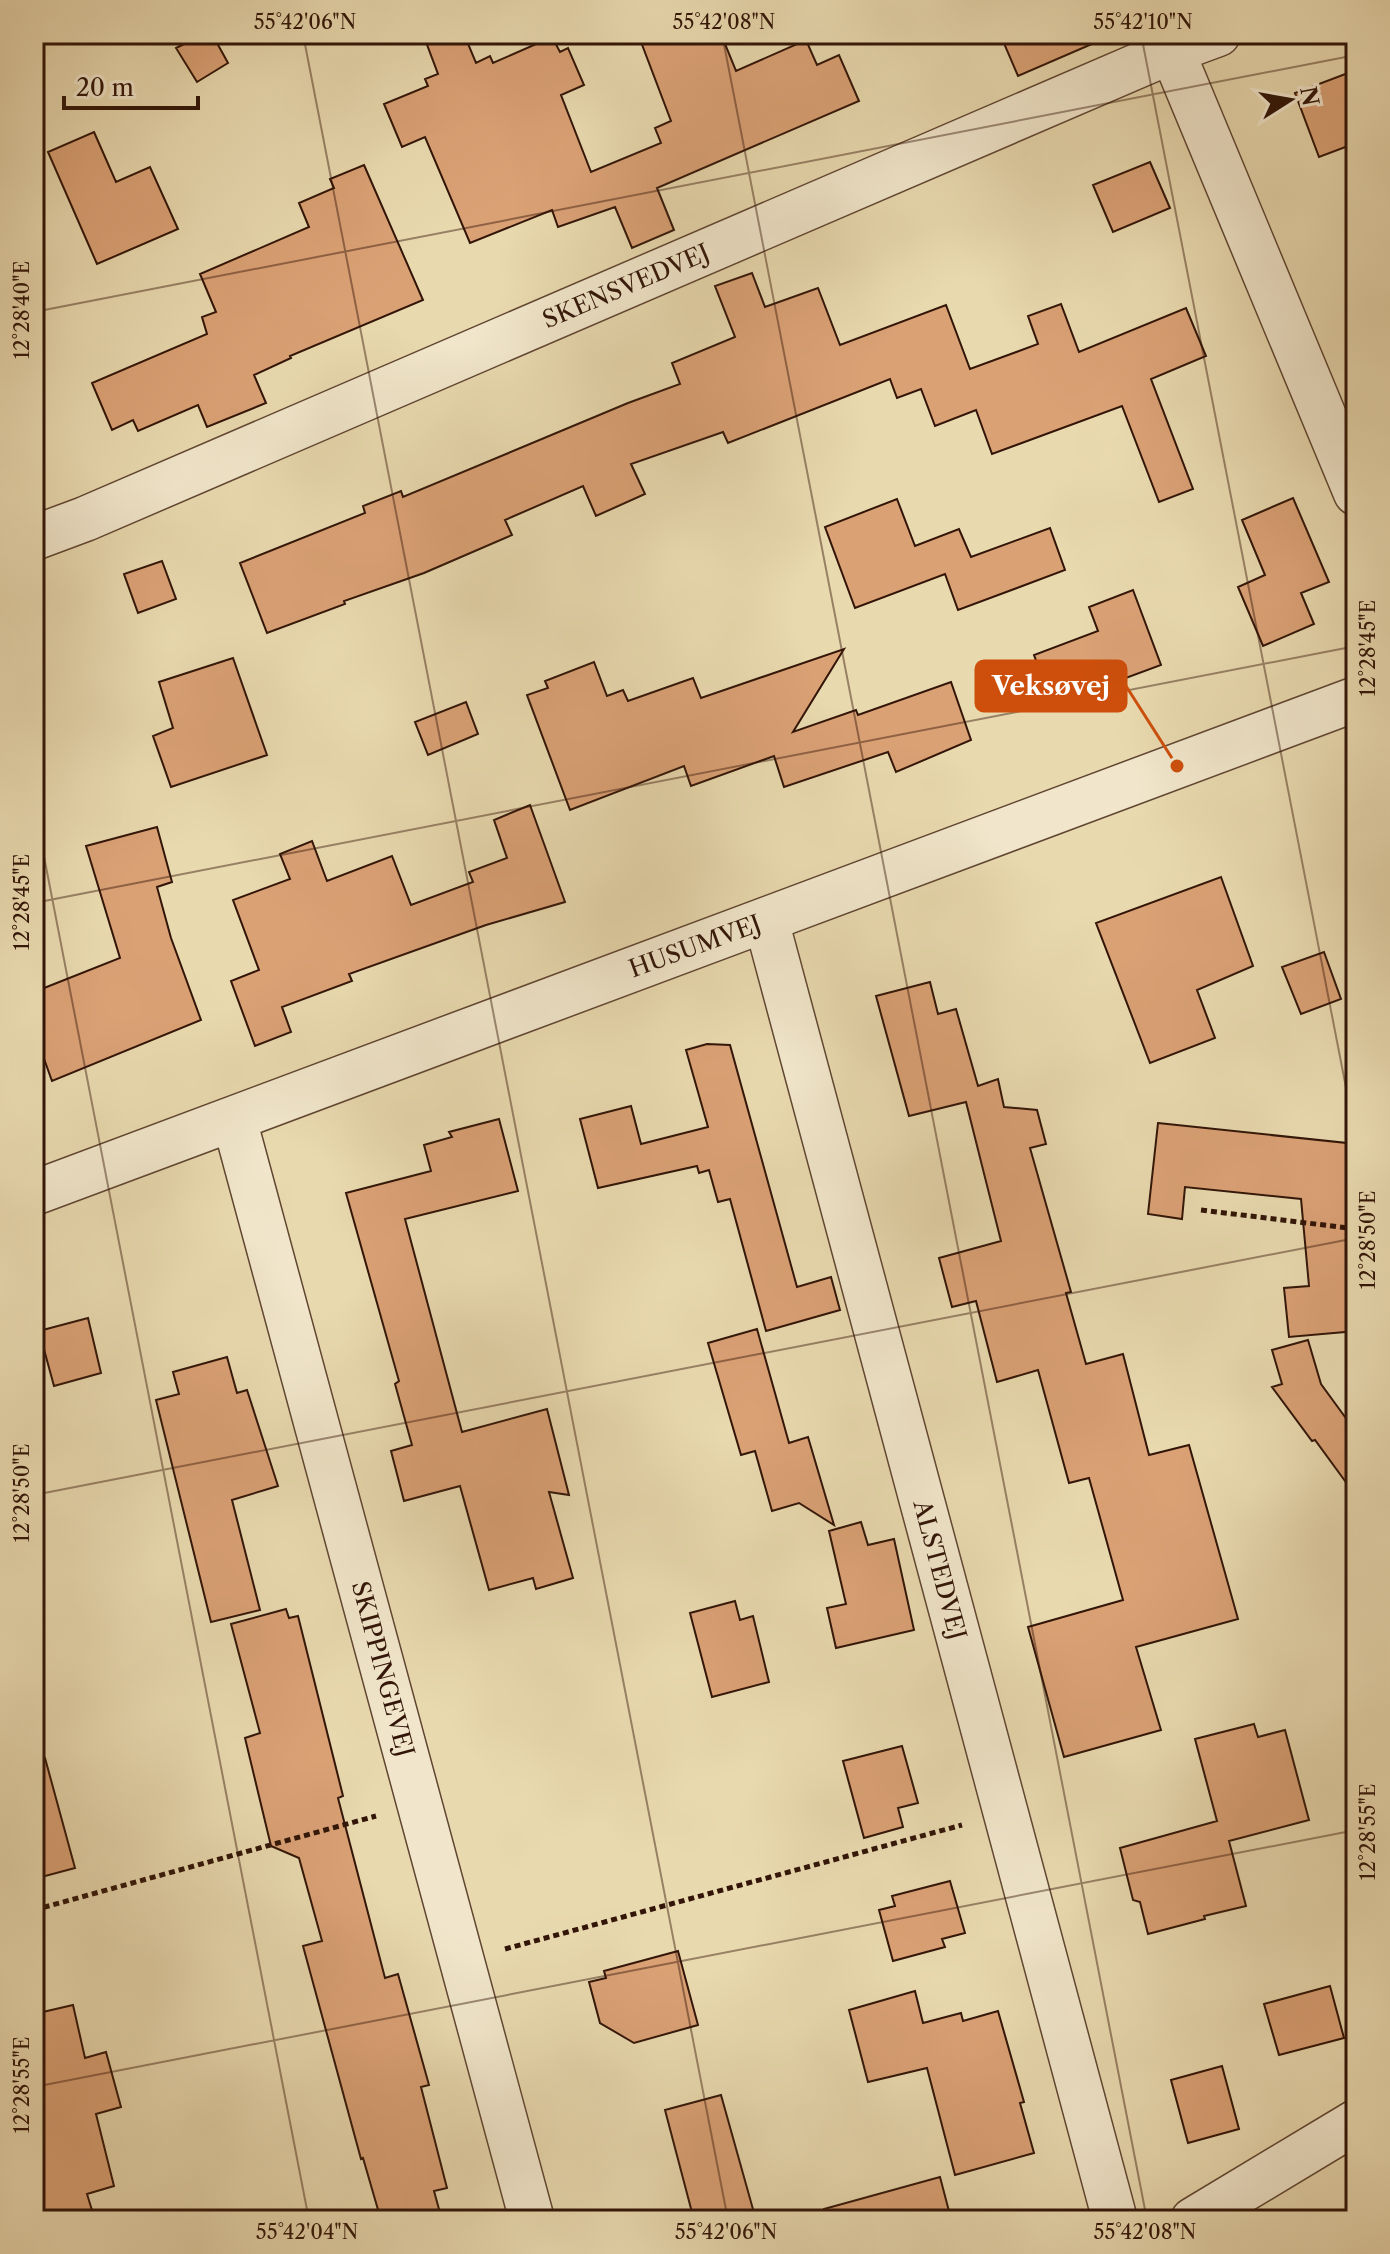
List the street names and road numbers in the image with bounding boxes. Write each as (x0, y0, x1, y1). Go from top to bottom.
street label: SKENSVEDVEJ (538, 238, 714, 334)
street label: HUSUMVEJ (625, 909, 765, 983)
street label: ALSTEDVEJ (907, 1496, 973, 1643)
street label: SKIPPINGEVEJ (346, 1578, 420, 1760)

